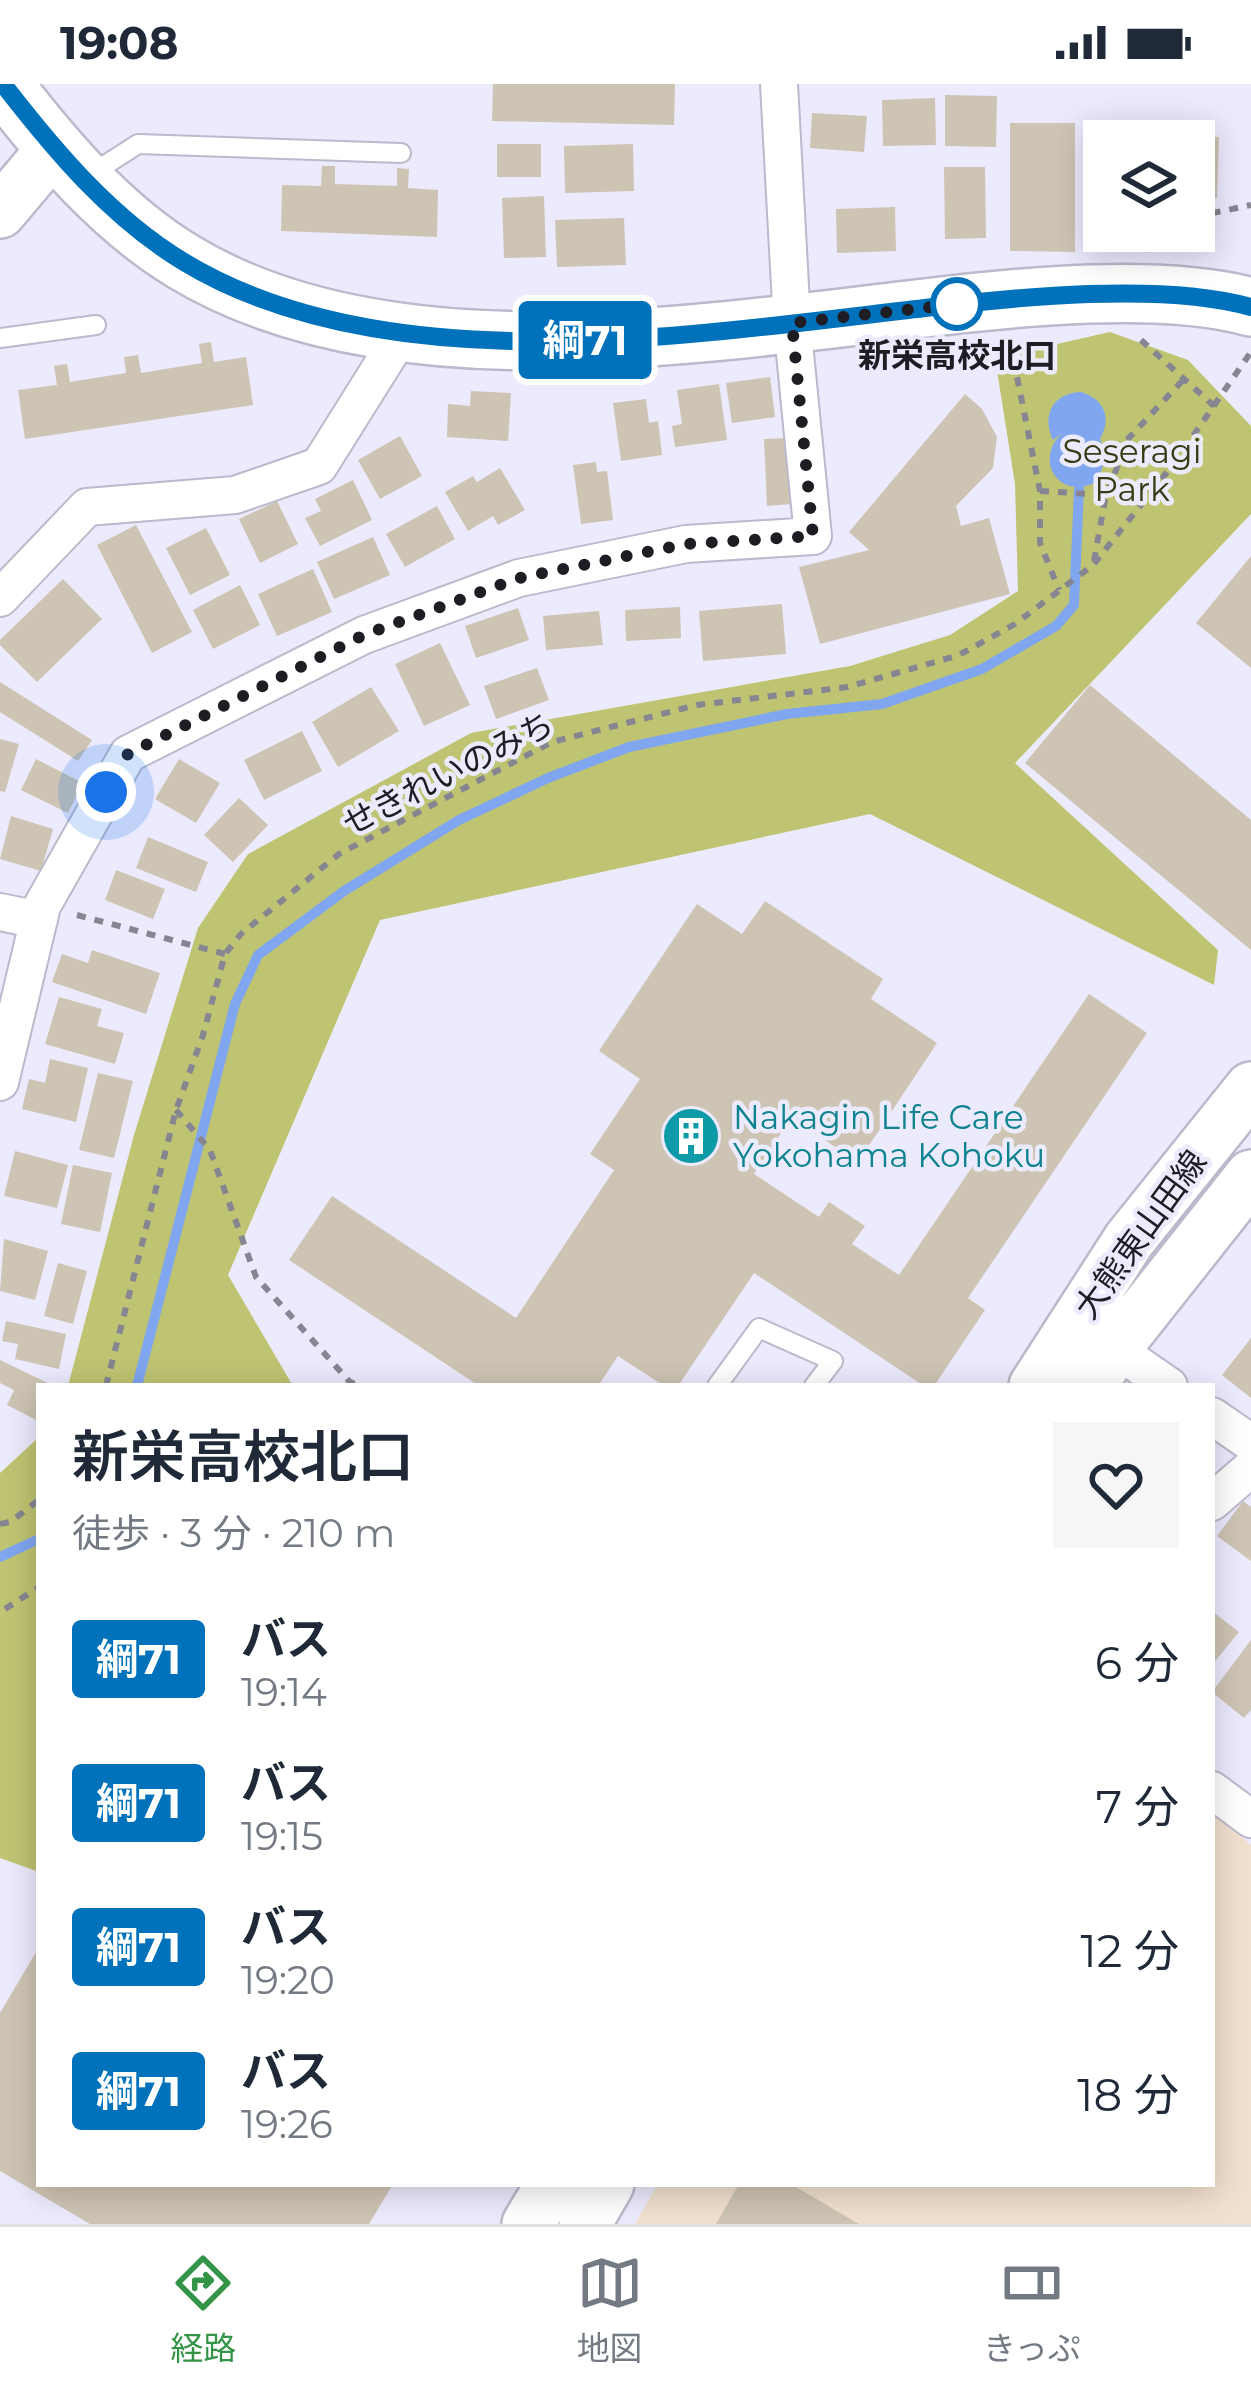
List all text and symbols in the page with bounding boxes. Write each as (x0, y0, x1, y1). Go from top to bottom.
text: 19:08 (60, 15, 178, 70)
map controls (1083, 120, 1215, 252)
button: layers (1083, 120, 1215, 252)
marker: 新栄高校北口 (932, 279, 982, 329)
line badge: 綱71 (516, 301, 654, 379)
text: 綱71 (543, 314, 627, 366)
place label: 新栄高校北口 (858, 335, 1056, 375)
park label: Seseragi Park (1062, 431, 1202, 509)
street label: せきれいのみち (336, 703, 560, 843)
your location (76, 762, 136, 822)
place label: Nakagin Life Care Yokohama Kohoku (733, 1097, 1045, 1175)
building icon: Nakagin Life Care Yokohama Kohoku (660, 1105, 722, 1167)
street label: 大熊東山田線 (1066, 1142, 1214, 1326)
text: 新栄高校北口 (72, 1422, 414, 1491)
button: heart (1053, 1422, 1179, 1548)
text: 徒歩 · 3 分 · 210 m (72, 1509, 395, 1557)
text: バス (241, 1611, 331, 1666)
text: 綱71 (96, 1633, 181, 1685)
text: 6 分 (1095, 1635, 1179, 1690)
text: 19:14 (241, 1668, 327, 1716)
text: バス (241, 1755, 331, 1810)
text: 綱71 (96, 1777, 181, 1829)
text: 7 分 (1096, 1779, 1179, 1834)
text: 19:15 (241, 1812, 323, 1860)
text: バス (241, 1899, 331, 1954)
text: 綱71 (96, 1921, 181, 1973)
text: 12 分 (1080, 1923, 1179, 1978)
text: 19:20 (241, 1956, 335, 2004)
text: バス (241, 2043, 331, 2098)
text: 綱71 (96, 2065, 181, 2117)
text: 18 分 (1077, 2067, 1179, 2122)
text: 19:26 (241, 2100, 333, 2148)
tab: 経路 (170, 2250, 236, 2370)
tab: 地図 (577, 2250, 643, 2370)
tab: きっぷ (983, 2250, 1081, 2370)

